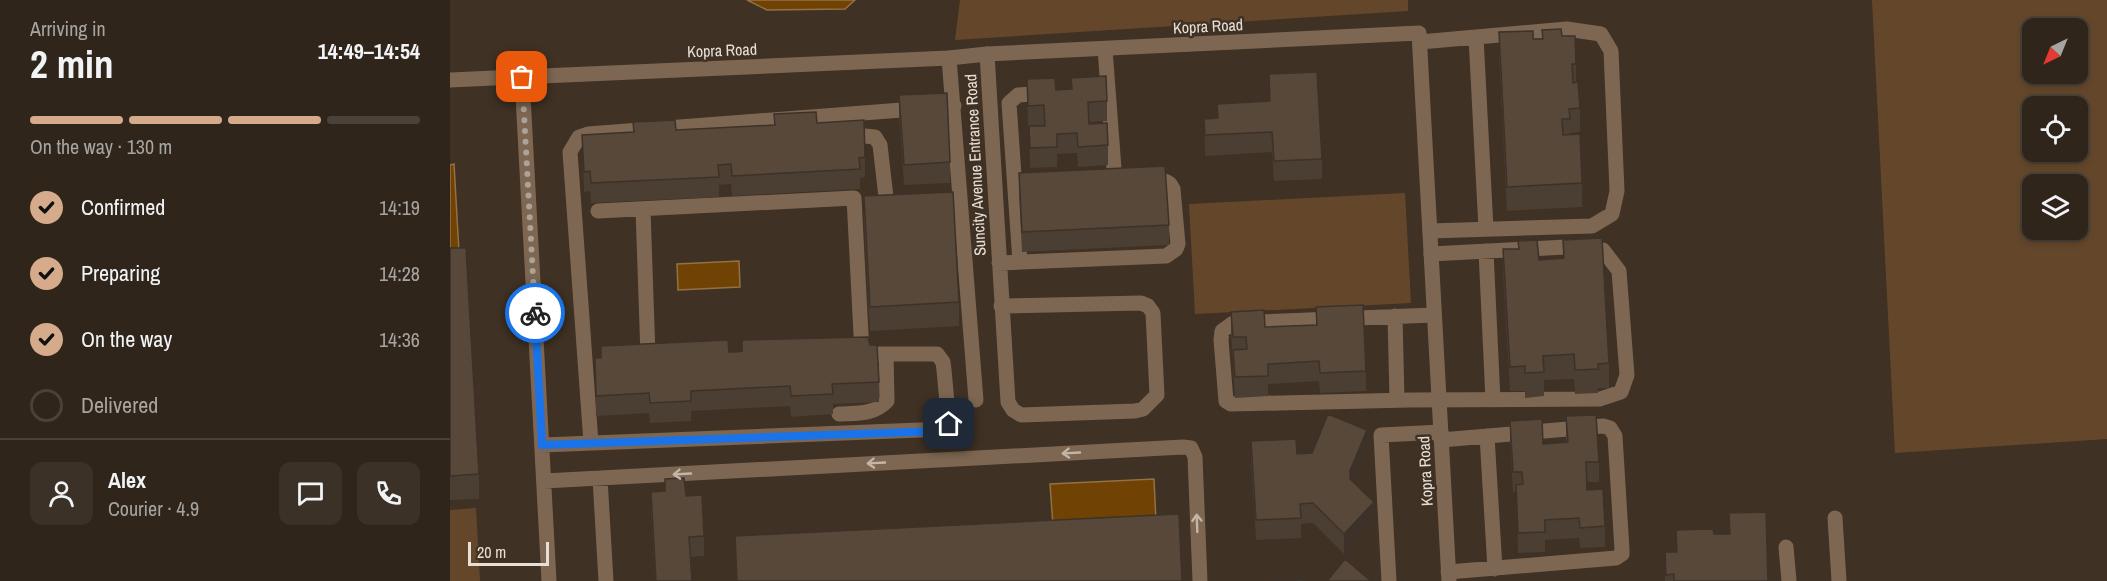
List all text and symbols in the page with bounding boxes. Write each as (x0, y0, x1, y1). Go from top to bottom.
street label: Kopra Road (1172, 13, 1244, 39)
text: Arriving in (30, 15, 106, 42)
north arrow (2022, 18, 2088, 84)
map controls (2022, 18, 2088, 240)
text: 14:49–14:54 (318, 36, 420, 66)
text: 2 min (30, 38, 114, 90)
street label: Kopra Road (687, 38, 757, 62)
pin (496, 51, 547, 102)
icon: bag (505, 60, 538, 93)
street label: Suncity Avenue Entrance Road (959, 73, 991, 257)
button: locate (2022, 96, 2088, 162)
text: On the way · 130 m (30, 133, 172, 160)
button: layers (2022, 174, 2088, 240)
icon: check (30, 191, 63, 224)
text: Confirmed (81, 192, 165, 222)
text: 14:19 (379, 194, 420, 221)
icon: check (30, 257, 63, 290)
text: Preparing (81, 258, 160, 288)
text: 14:28 (379, 260, 420, 287)
courier (505, 283, 565, 343)
icon: bike (519, 297, 552, 330)
icon: check (30, 323, 63, 356)
text: On the way (81, 324, 172, 354)
text: 14:36 (379, 326, 420, 353)
text: Delivered (81, 390, 158, 420)
pin (923, 398, 974, 449)
icon: home (932, 407, 965, 440)
street label: Kopra Road (1412, 435, 1438, 507)
one-way arrow (1062, 448, 1081, 459)
one-way arrow (867, 458, 887, 469)
button: person (30, 462, 93, 525)
button: chat (279, 462, 342, 525)
button: phone (357, 462, 420, 525)
text: Alex (108, 465, 146, 495)
one-way arrow (672, 468, 692, 479)
text: Courier · 4.9 (108, 495, 199, 522)
one-way arrow (1192, 513, 1203, 533)
scale bar (468, 539, 549, 566)
text: 20 m (477, 541, 506, 563)

